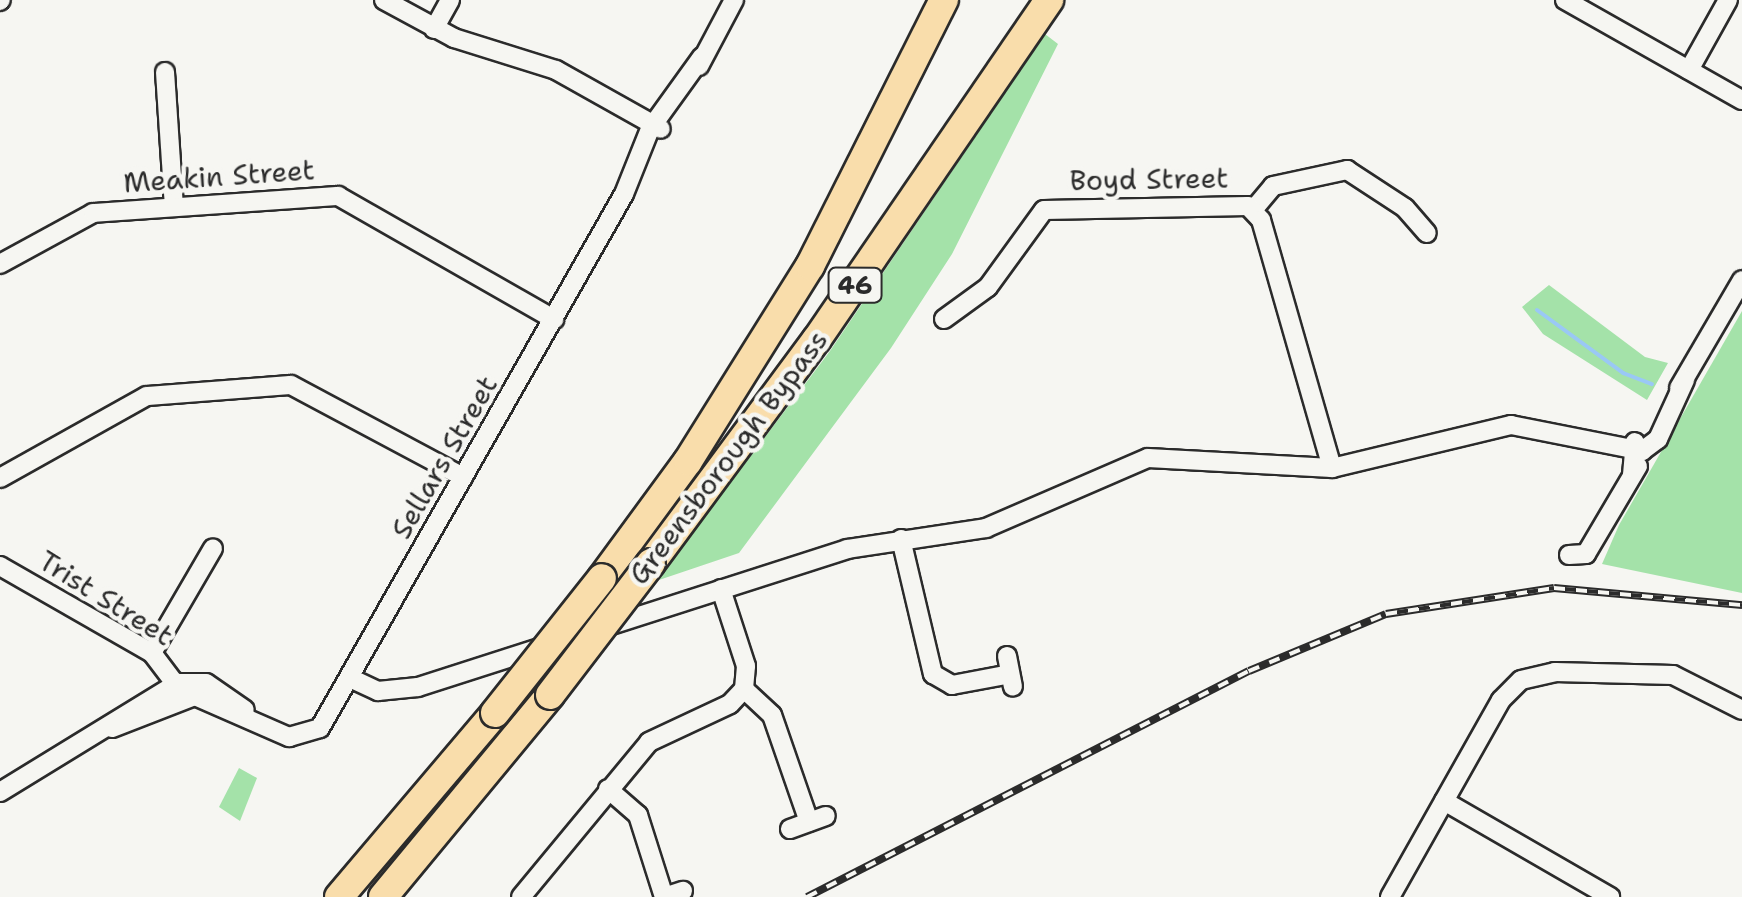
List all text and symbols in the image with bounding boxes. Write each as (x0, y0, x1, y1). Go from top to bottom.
street label: Meakin Street (122, 153, 316, 199)
street label: Boyd Street (1069, 161, 1229, 197)
road number: 46 (828, 265, 882, 305)
street label: Greensborough Bypass (621, 323, 835, 591)
street label: Sellars Street (384, 370, 504, 544)
street label: Trist Street (33, 544, 179, 652)

